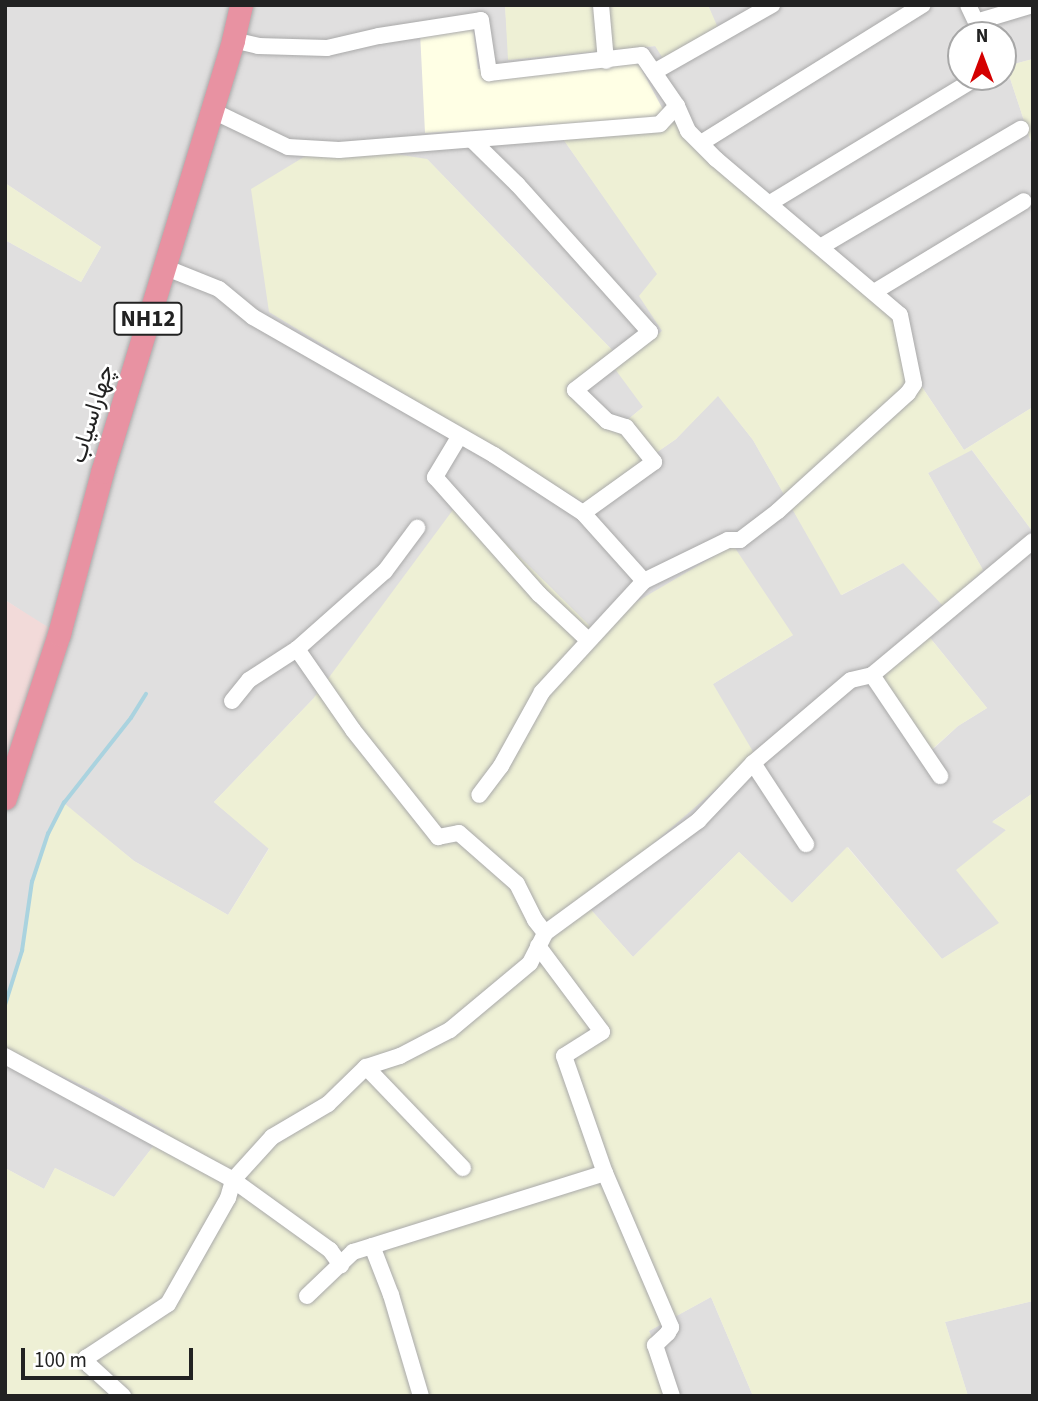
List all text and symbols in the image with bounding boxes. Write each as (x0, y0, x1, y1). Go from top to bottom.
north arrow (947, 21, 1017, 91)
text: N (976, 23, 988, 50)
road number: NH12 (113, 300, 183, 338)
street label: چهاراسیاب (63, 361, 121, 467)
scale bar (24, 1334, 196, 1378)
text: 100 m (34, 1345, 87, 1375)

